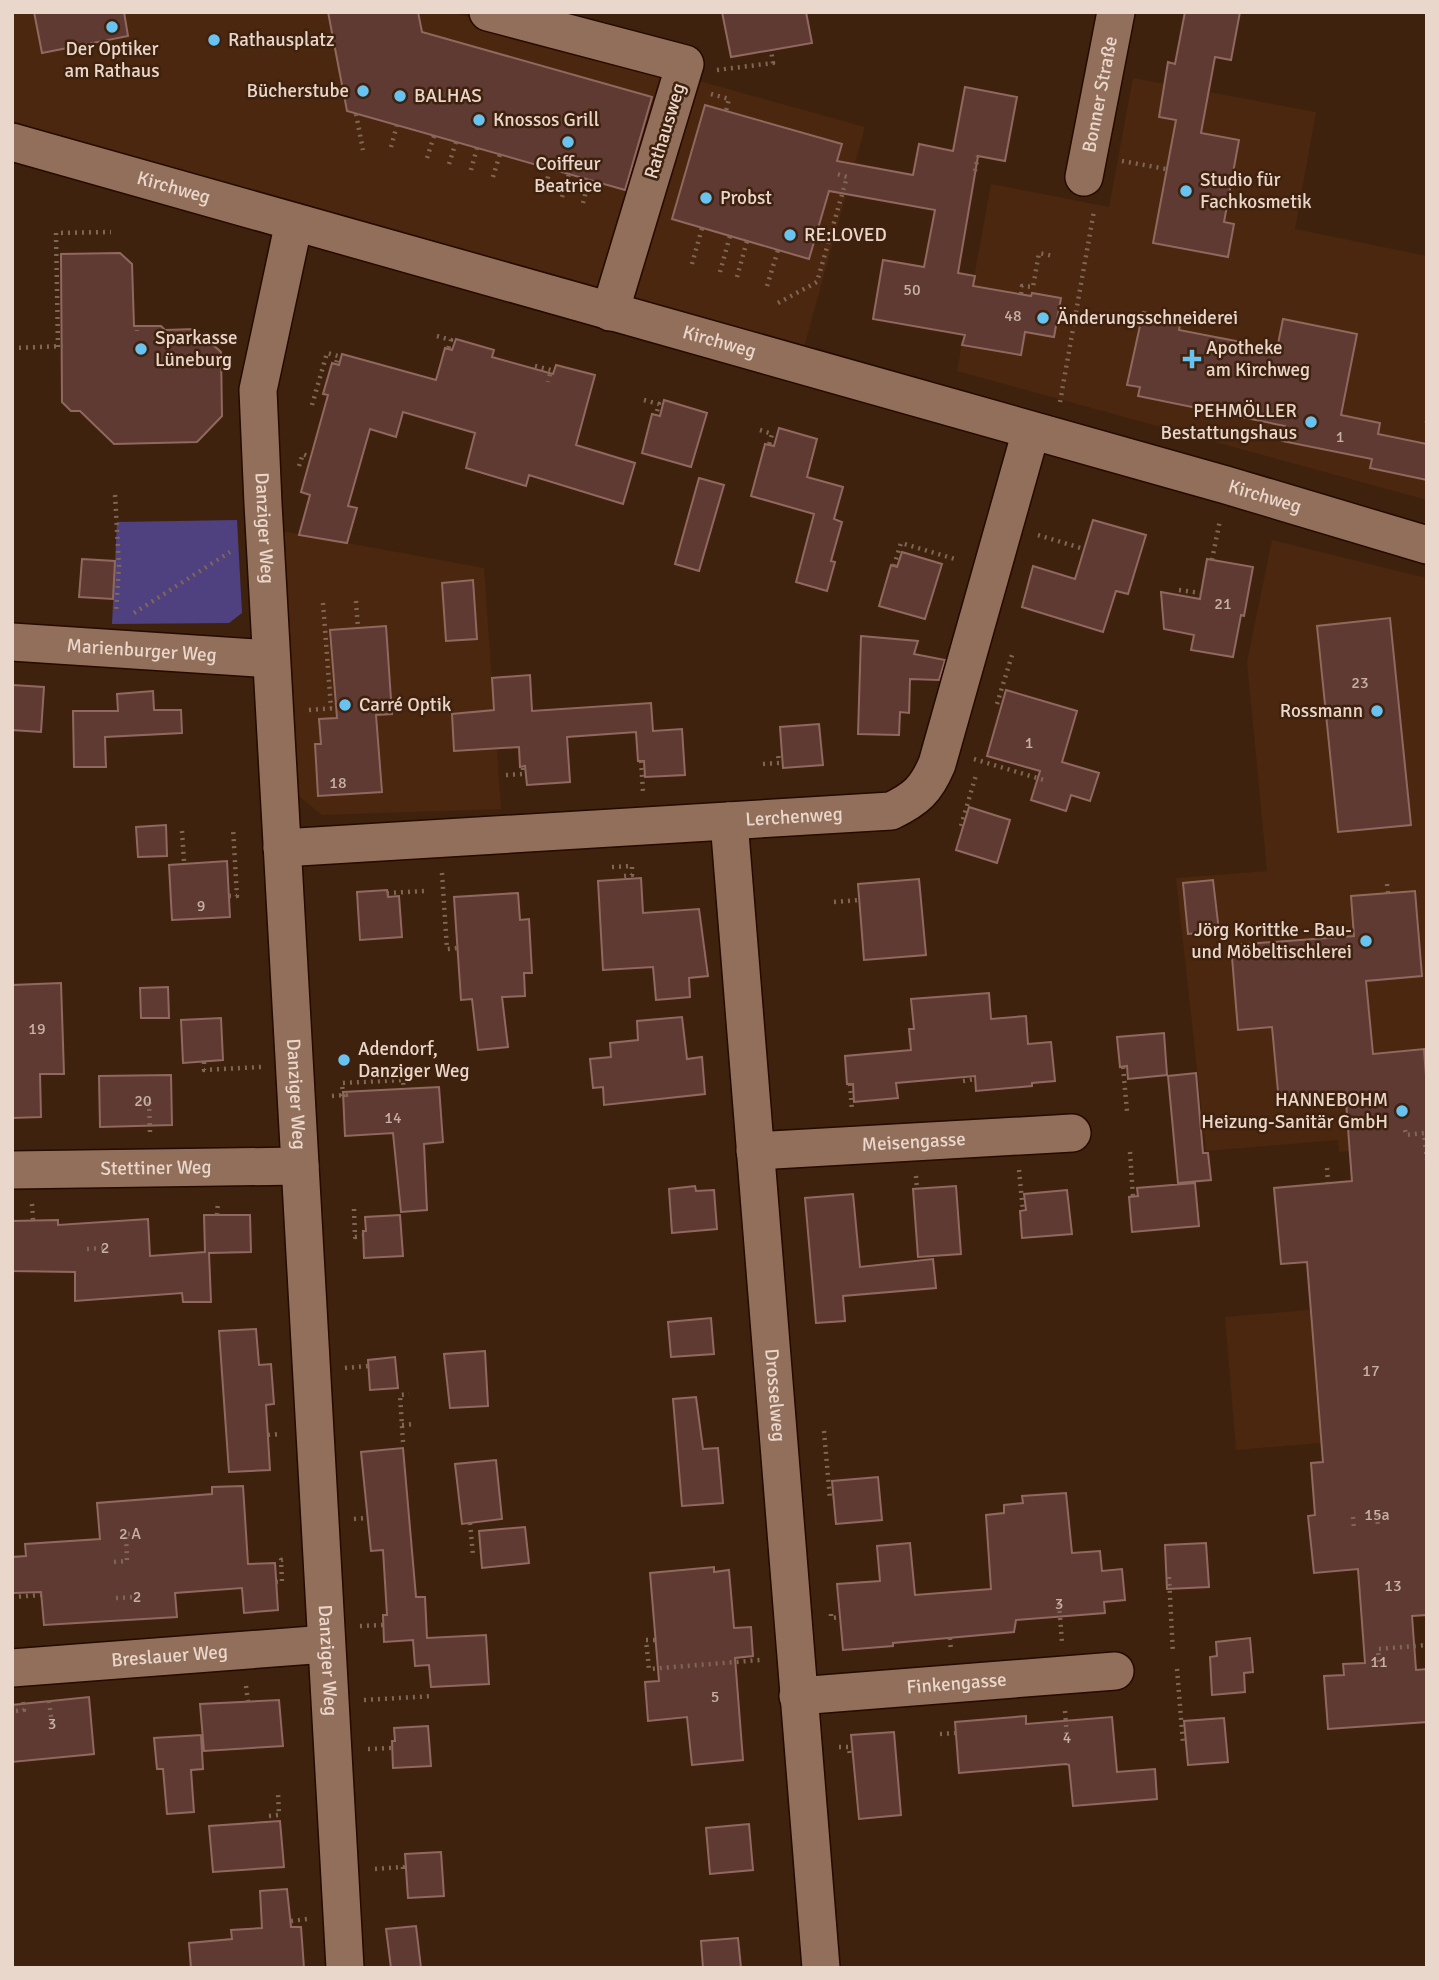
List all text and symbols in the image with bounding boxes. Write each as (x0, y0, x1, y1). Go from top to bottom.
marker: Der Optiker am Rathaus (104, 19, 120, 35)
place label: Rathausplatz (228, 28, 335, 52)
marker: Rathausplatz (206, 32, 222, 48)
street label: Bonner Straße (1077, 34, 1123, 155)
place label: Der Optiker am Rathaus (65, 37, 160, 83)
place label: Bücherstube (246, 79, 349, 103)
street label: Rathausweg (639, 80, 691, 182)
marker: Bücherstube (355, 83, 371, 99)
place label: BALHAS (414, 84, 482, 108)
marker: BALHAS (392, 88, 408, 104)
place label: Knossos Grill (493, 108, 599, 132)
marker: Knossos Grill (471, 112, 487, 128)
marker: Coiffeur Beatrice (560, 134, 576, 150)
place label: Coiffeur Beatrice (534, 152, 602, 198)
street label: Kirchweg (134, 166, 213, 209)
place label: Studio für Fachkosmetik (1200, 168, 1312, 214)
marker: Studio für Fachkosmetik (1178, 183, 1194, 199)
place label: Probst (720, 186, 772, 210)
marker: Probst (698, 190, 714, 206)
place label: RE:LOVED (804, 223, 887, 247)
marker: RE:LOVED (782, 227, 798, 243)
house number: 50 (903, 280, 921, 300)
house number: 48 (1004, 306, 1022, 326)
place label: Änderungsschneiderei (1057, 306, 1238, 330)
marker: Änderungsschneiderei (1035, 310, 1051, 326)
street label: Kirchweg (680, 320, 759, 364)
place label: Sparkasse Lüneburg (155, 326, 238, 372)
place label: Apotheke am Kirchweg (1206, 336, 1310, 382)
marker: Sparkasse Lüneburg (133, 341, 149, 357)
marker: Apotheke am Kirchweg (1184, 351, 1200, 367)
place label: PEHMÖLLER Bestattungshaus (1161, 399, 1297, 445)
marker: PEHMÖLLER Bestattungshaus (1303, 414, 1319, 430)
house number: 1 (1336, 427, 1344, 447)
street label: Danziger Weg (250, 472, 279, 584)
street label: Kirchweg (1225, 474, 1304, 519)
house number: 21 (1214, 594, 1232, 614)
street label: Marienburger Weg (66, 634, 218, 667)
house number: 23 (1351, 673, 1369, 693)
place label: Carré Optik (359, 693, 452, 717)
marker: Carré Optik (337, 697, 353, 713)
place label: Rossmann (1280, 699, 1363, 723)
marker: Rossmann (1369, 703, 1385, 719)
house number: 1 (1025, 733, 1033, 753)
house number: 18 (329, 773, 347, 793)
street label: Lerchenweg (745, 802, 843, 832)
house number: 9 (197, 896, 205, 916)
place label: Jörg Korittke - Bau- und Möbeltischlerei (1191, 918, 1352, 964)
marker: Jörg Korittke - Bau- und Möbeltischlerei (1358, 933, 1374, 949)
house number: 19 (28, 1019, 46, 1039)
place label: Adendorf, Danziger Weg (358, 1037, 469, 1083)
street label: Danziger Weg (281, 1038, 311, 1150)
marker: Adendorf, Danziger Weg (336, 1052, 352, 1068)
place label: HANNEBOHM Heizung-Sanitär GmbH (1201, 1088, 1388, 1134)
house number: 20 (134, 1091, 152, 1111)
marker: HANNEBOHM Heizung-Sanitär GmbH (1394, 1103, 1410, 1119)
house number: 14 (384, 1108, 402, 1128)
street label: Meisengasse (861, 1127, 966, 1157)
street label: Stettiner Weg (100, 1155, 212, 1181)
house number: 2 (101, 1238, 109, 1258)
street label: Drosselweg (759, 1348, 791, 1443)
house number: 17 (1362, 1361, 1380, 1381)
house number: 15a (1364, 1505, 1390, 1525)
house number: 2 A (119, 1524, 141, 1544)
house number: 13 (1384, 1576, 1402, 1596)
house number: 2 (133, 1587, 141, 1607)
house number: 3 (1055, 1594, 1063, 1614)
street label: Danziger Weg (313, 1604, 343, 1717)
street label: Breslauer Weg (110, 1640, 229, 1672)
house number: 11 (1370, 1652, 1388, 1672)
street label: Finkengasse (906, 1668, 1007, 1699)
house number: 5 (711, 1687, 719, 1707)
house number: 3 (48, 1714, 56, 1734)
house number: 4 (1063, 1728, 1072, 1748)

